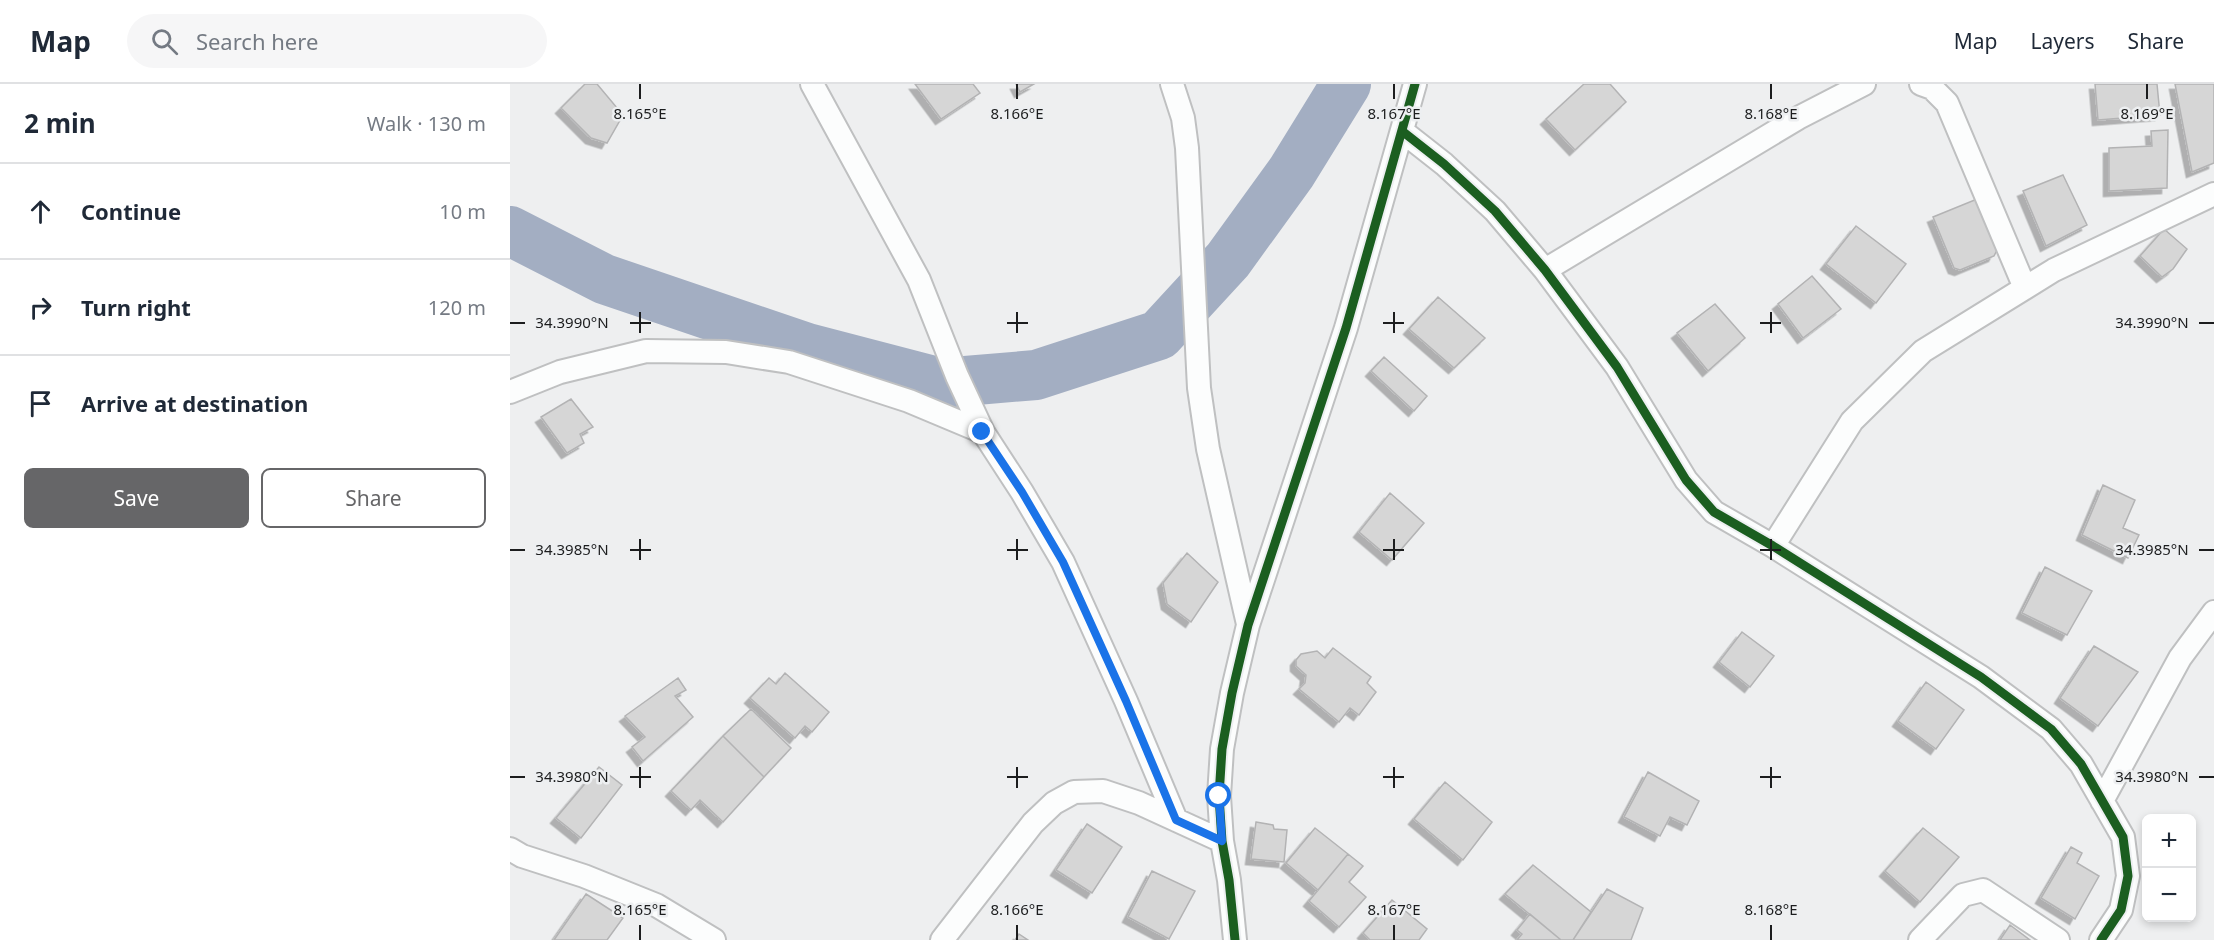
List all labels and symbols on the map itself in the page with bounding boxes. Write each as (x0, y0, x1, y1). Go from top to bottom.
text: 8.165°E (613, 103, 667, 123)
text: 8.166°E (990, 103, 1044, 123)
text: 8.167°E (1367, 103, 1421, 123)
text: 8.168°E (1744, 103, 1798, 123)
text: 8.169°E (2120, 103, 2174, 123)
text: 34.3990°N (535, 312, 609, 332)
text: 34.3990°N (2115, 312, 2189, 332)
route end (968, 418, 994, 444)
text: 34.3985°N (535, 539, 609, 559)
text: 34.3985°N (2115, 539, 2189, 559)
text: 34.3980°N (535, 766, 609, 786)
text: 34.3980°N (2115, 766, 2189, 786)
route start (1205, 782, 1231, 808)
text: 8.165°E (613, 899, 667, 919)
text: 8.166°E (990, 899, 1044, 919)
text: 8.167°E (1367, 899, 1421, 919)
text: 8.168°E (1744, 899, 1798, 919)

